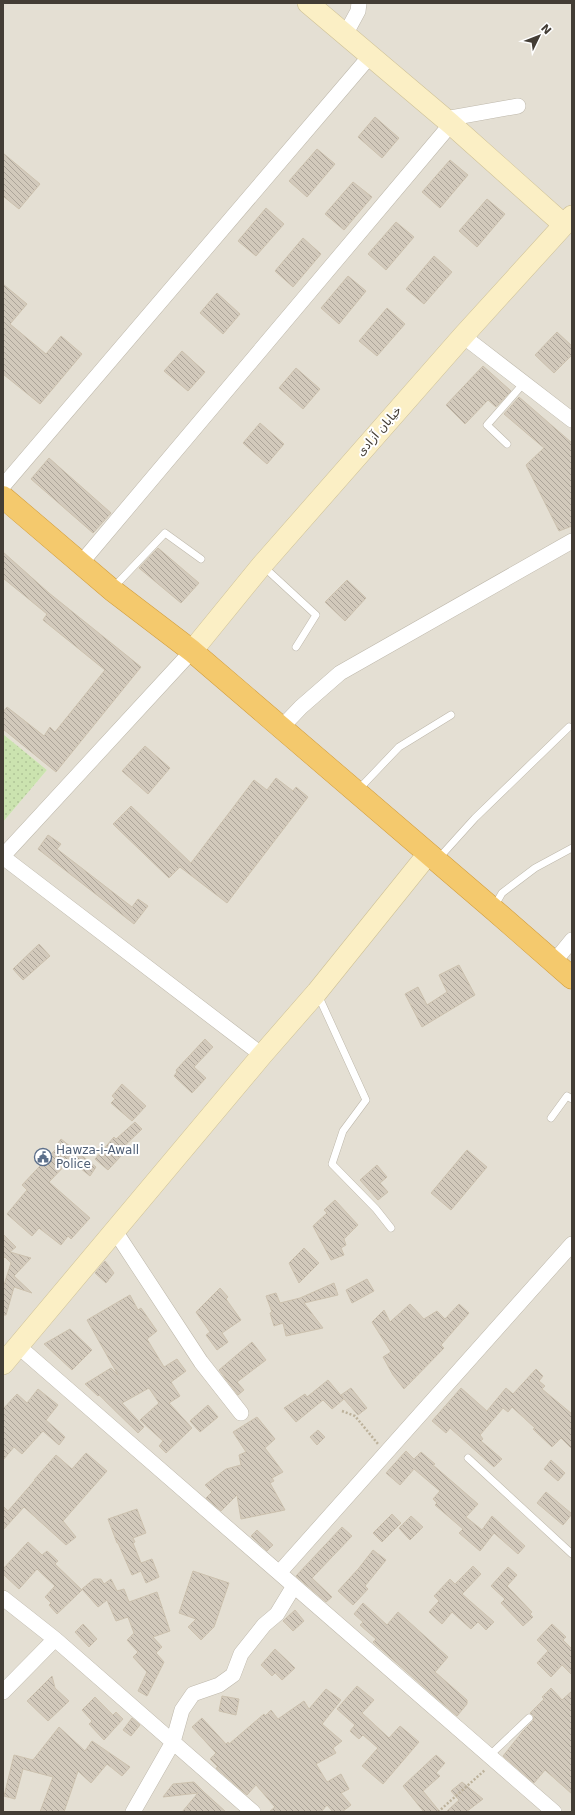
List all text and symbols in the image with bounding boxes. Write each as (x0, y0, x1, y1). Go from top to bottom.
north arrow (519, 16, 559, 56)
text: N (538, 22, 554, 37)
street label: خیابان آزادی (353, 403, 405, 459)
place label: Hawza-i-Awall Police (56, 1143, 139, 1171)
public building icon: Hawza-i-Awall Police (33, 1147, 53, 1167)

